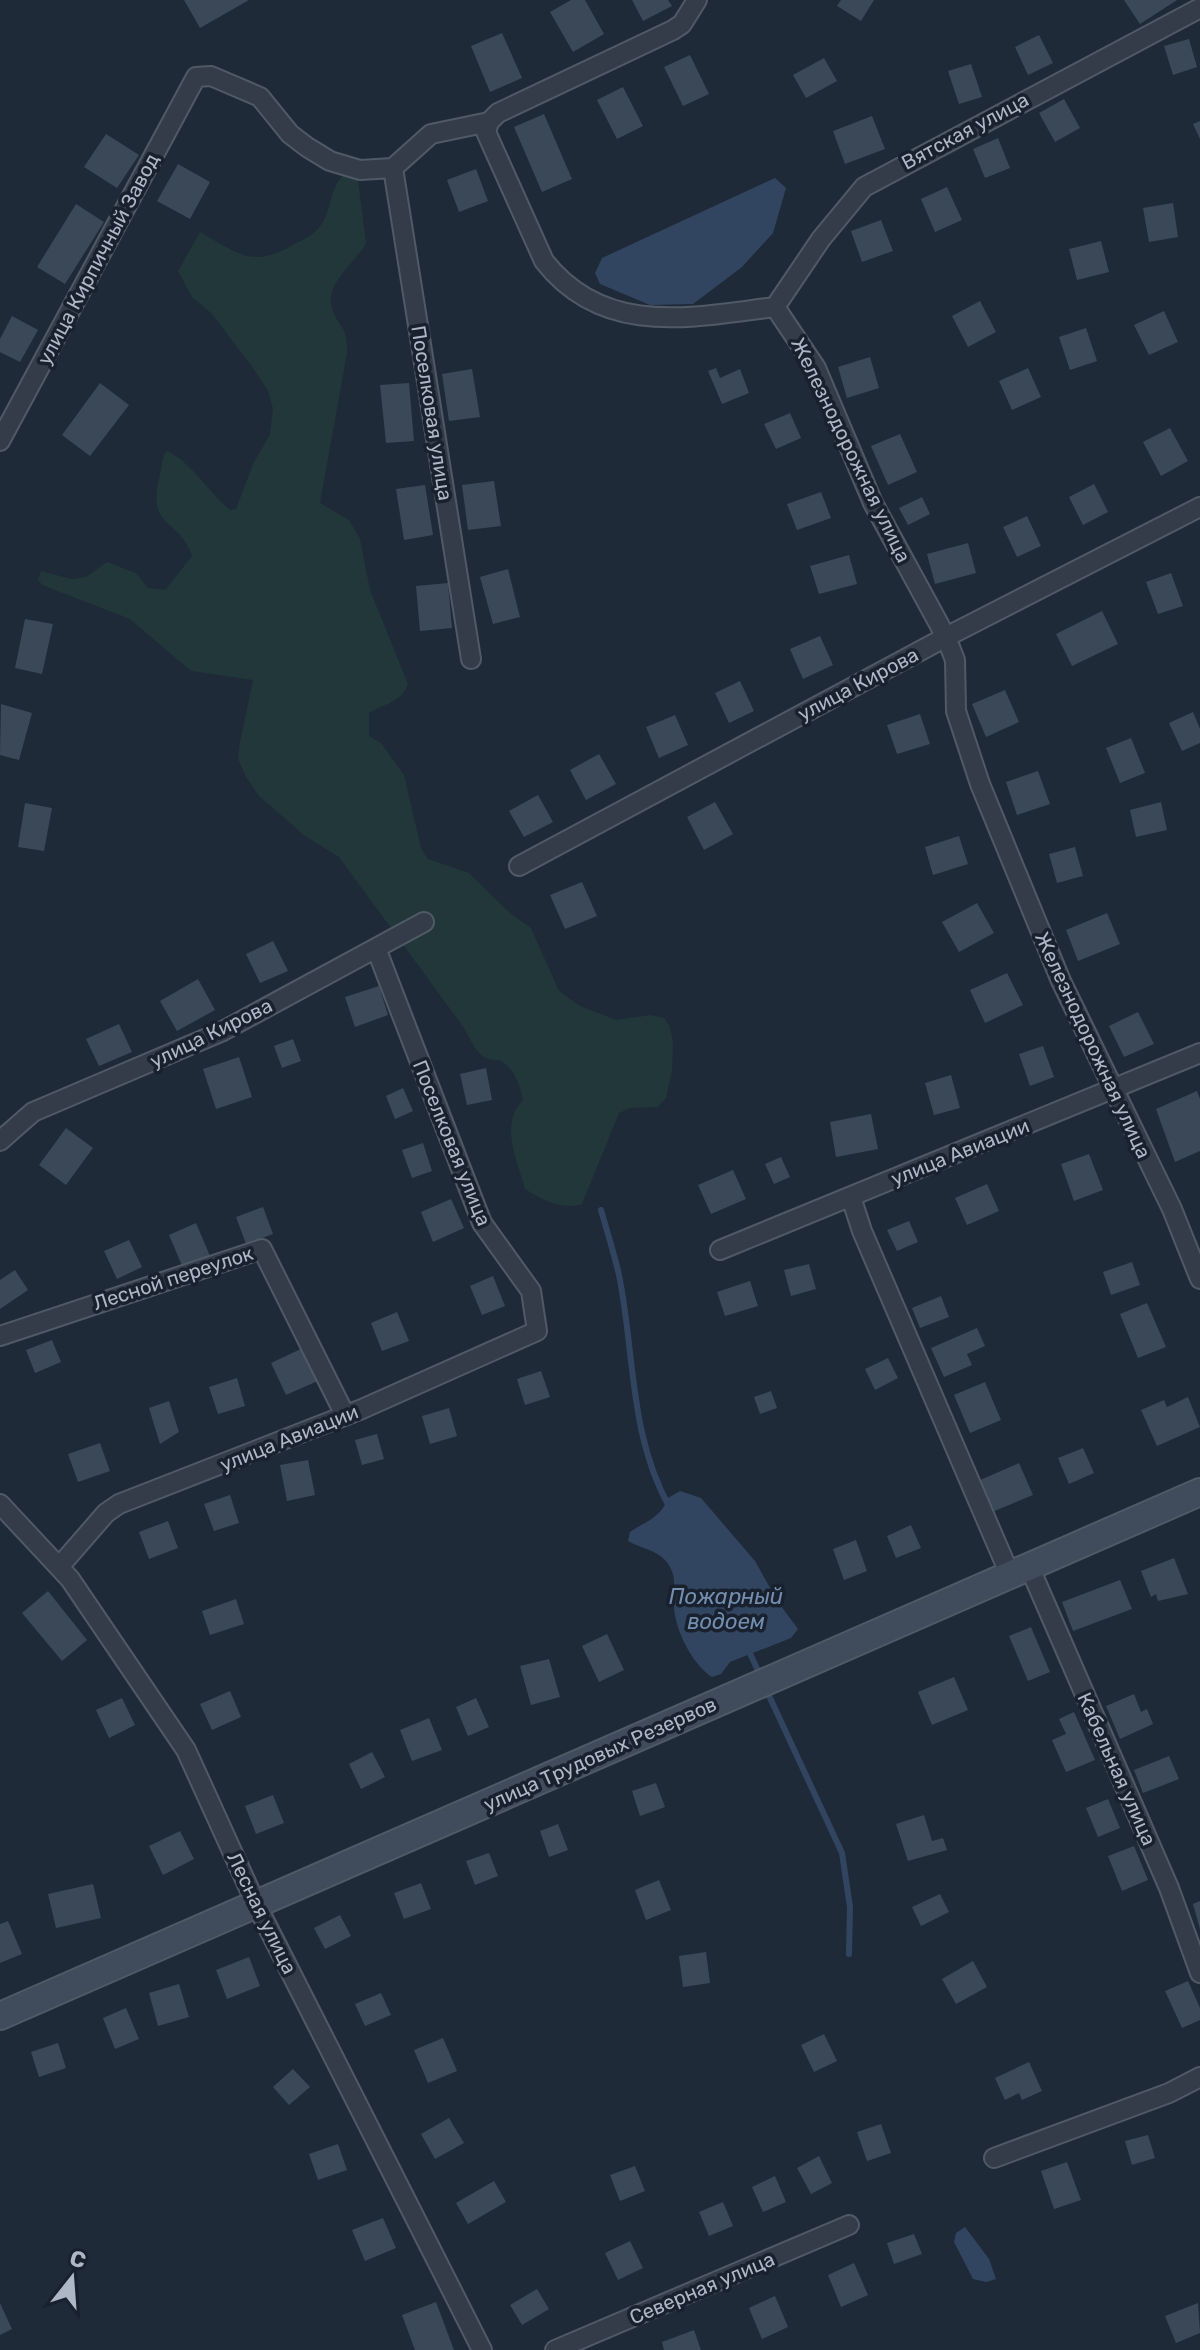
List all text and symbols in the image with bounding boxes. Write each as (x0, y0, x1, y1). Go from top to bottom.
street label: Вятская улица (897, 87, 1033, 175)
street label: улица Кирпичный Завод (32, 149, 164, 369)
street label: Поселковая улица (406, 324, 458, 502)
street label: Железнодорожная улица (786, 334, 916, 566)
street label: улица Кирова (794, 642, 922, 726)
street label: Железнодорожная улица (1030, 928, 1156, 1162)
street label: улица Кирова (146, 993, 276, 1073)
street label: Поселковая улица (408, 1057, 496, 1229)
street label: улица Авиации (887, 1113, 1033, 1191)
street label: Лесной переулок (90, 1241, 256, 1315)
street label: улица Авиации (216, 1399, 362, 1477)
water label: Пожарный водоем (669, 1583, 783, 1635)
street label: Кабельная улица (1073, 1689, 1161, 1849)
street label: улица Трудовых Резервов (480, 1692, 720, 1816)
street label: Лесная улица (222, 1848, 302, 1978)
north arrow (32, 2238, 112, 2318)
text: С (66, 2244, 89, 2275)
street label: Северная улица (626, 2247, 778, 2329)

